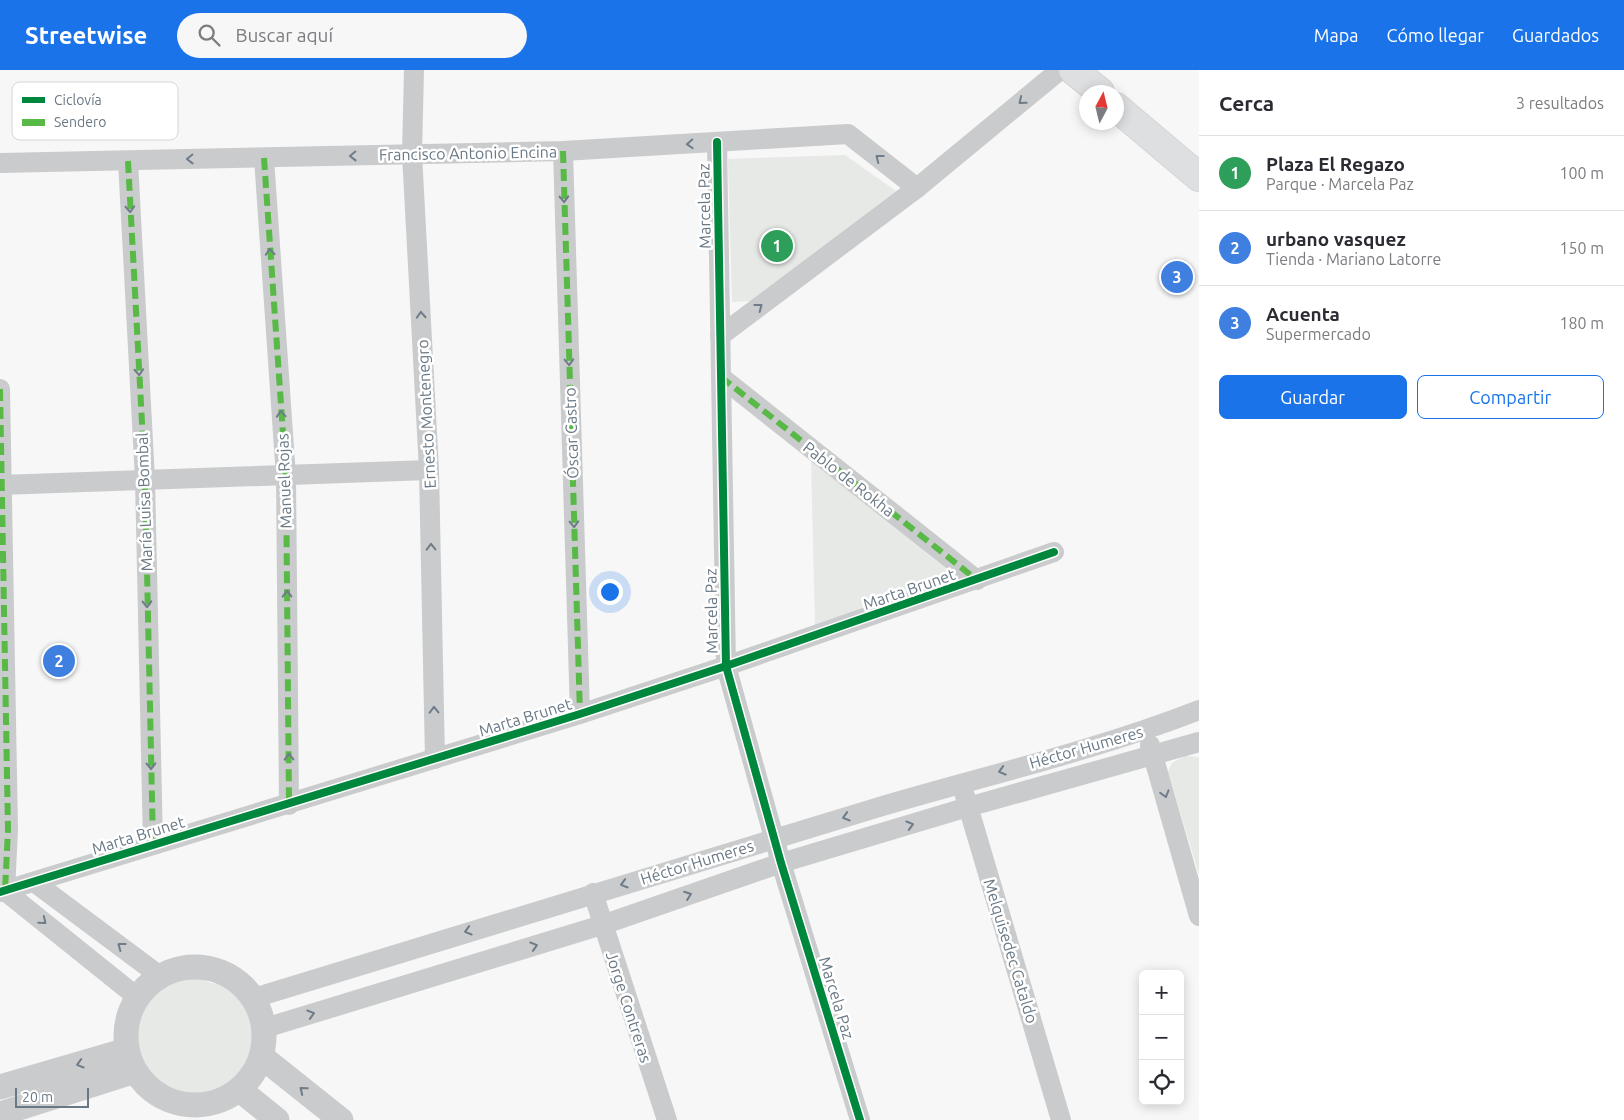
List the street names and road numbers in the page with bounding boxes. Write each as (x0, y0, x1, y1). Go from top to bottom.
street label: Francisco Antonio Encina (379, 142, 557, 164)
street label: Marcela Paz (694, 163, 714, 249)
street label: Ernesto Montenegro (413, 339, 439, 489)
street label: Óscar Castro (559, 387, 582, 479)
street label: María Luisa Bombal (133, 432, 155, 572)
street label: Manuel Rojas (273, 433, 295, 529)
street label: Pablo de Rokha (800, 438, 898, 520)
street label: Marta Brunet (861, 565, 958, 613)
street label: Marcela Paz (701, 568, 721, 654)
street label: Marta Brunet (476, 694, 574, 740)
street label: Héctor Humeres (1027, 722, 1145, 772)
street label: Marta Brunet (89, 812, 187, 858)
street label: Héctor Humeres (638, 836, 756, 888)
street label: Melquisedec Cataldo (980, 877, 1042, 1025)
street label: Jorge Contreras (603, 949, 655, 1065)
street label: Marcela Paz (816, 954, 858, 1042)

